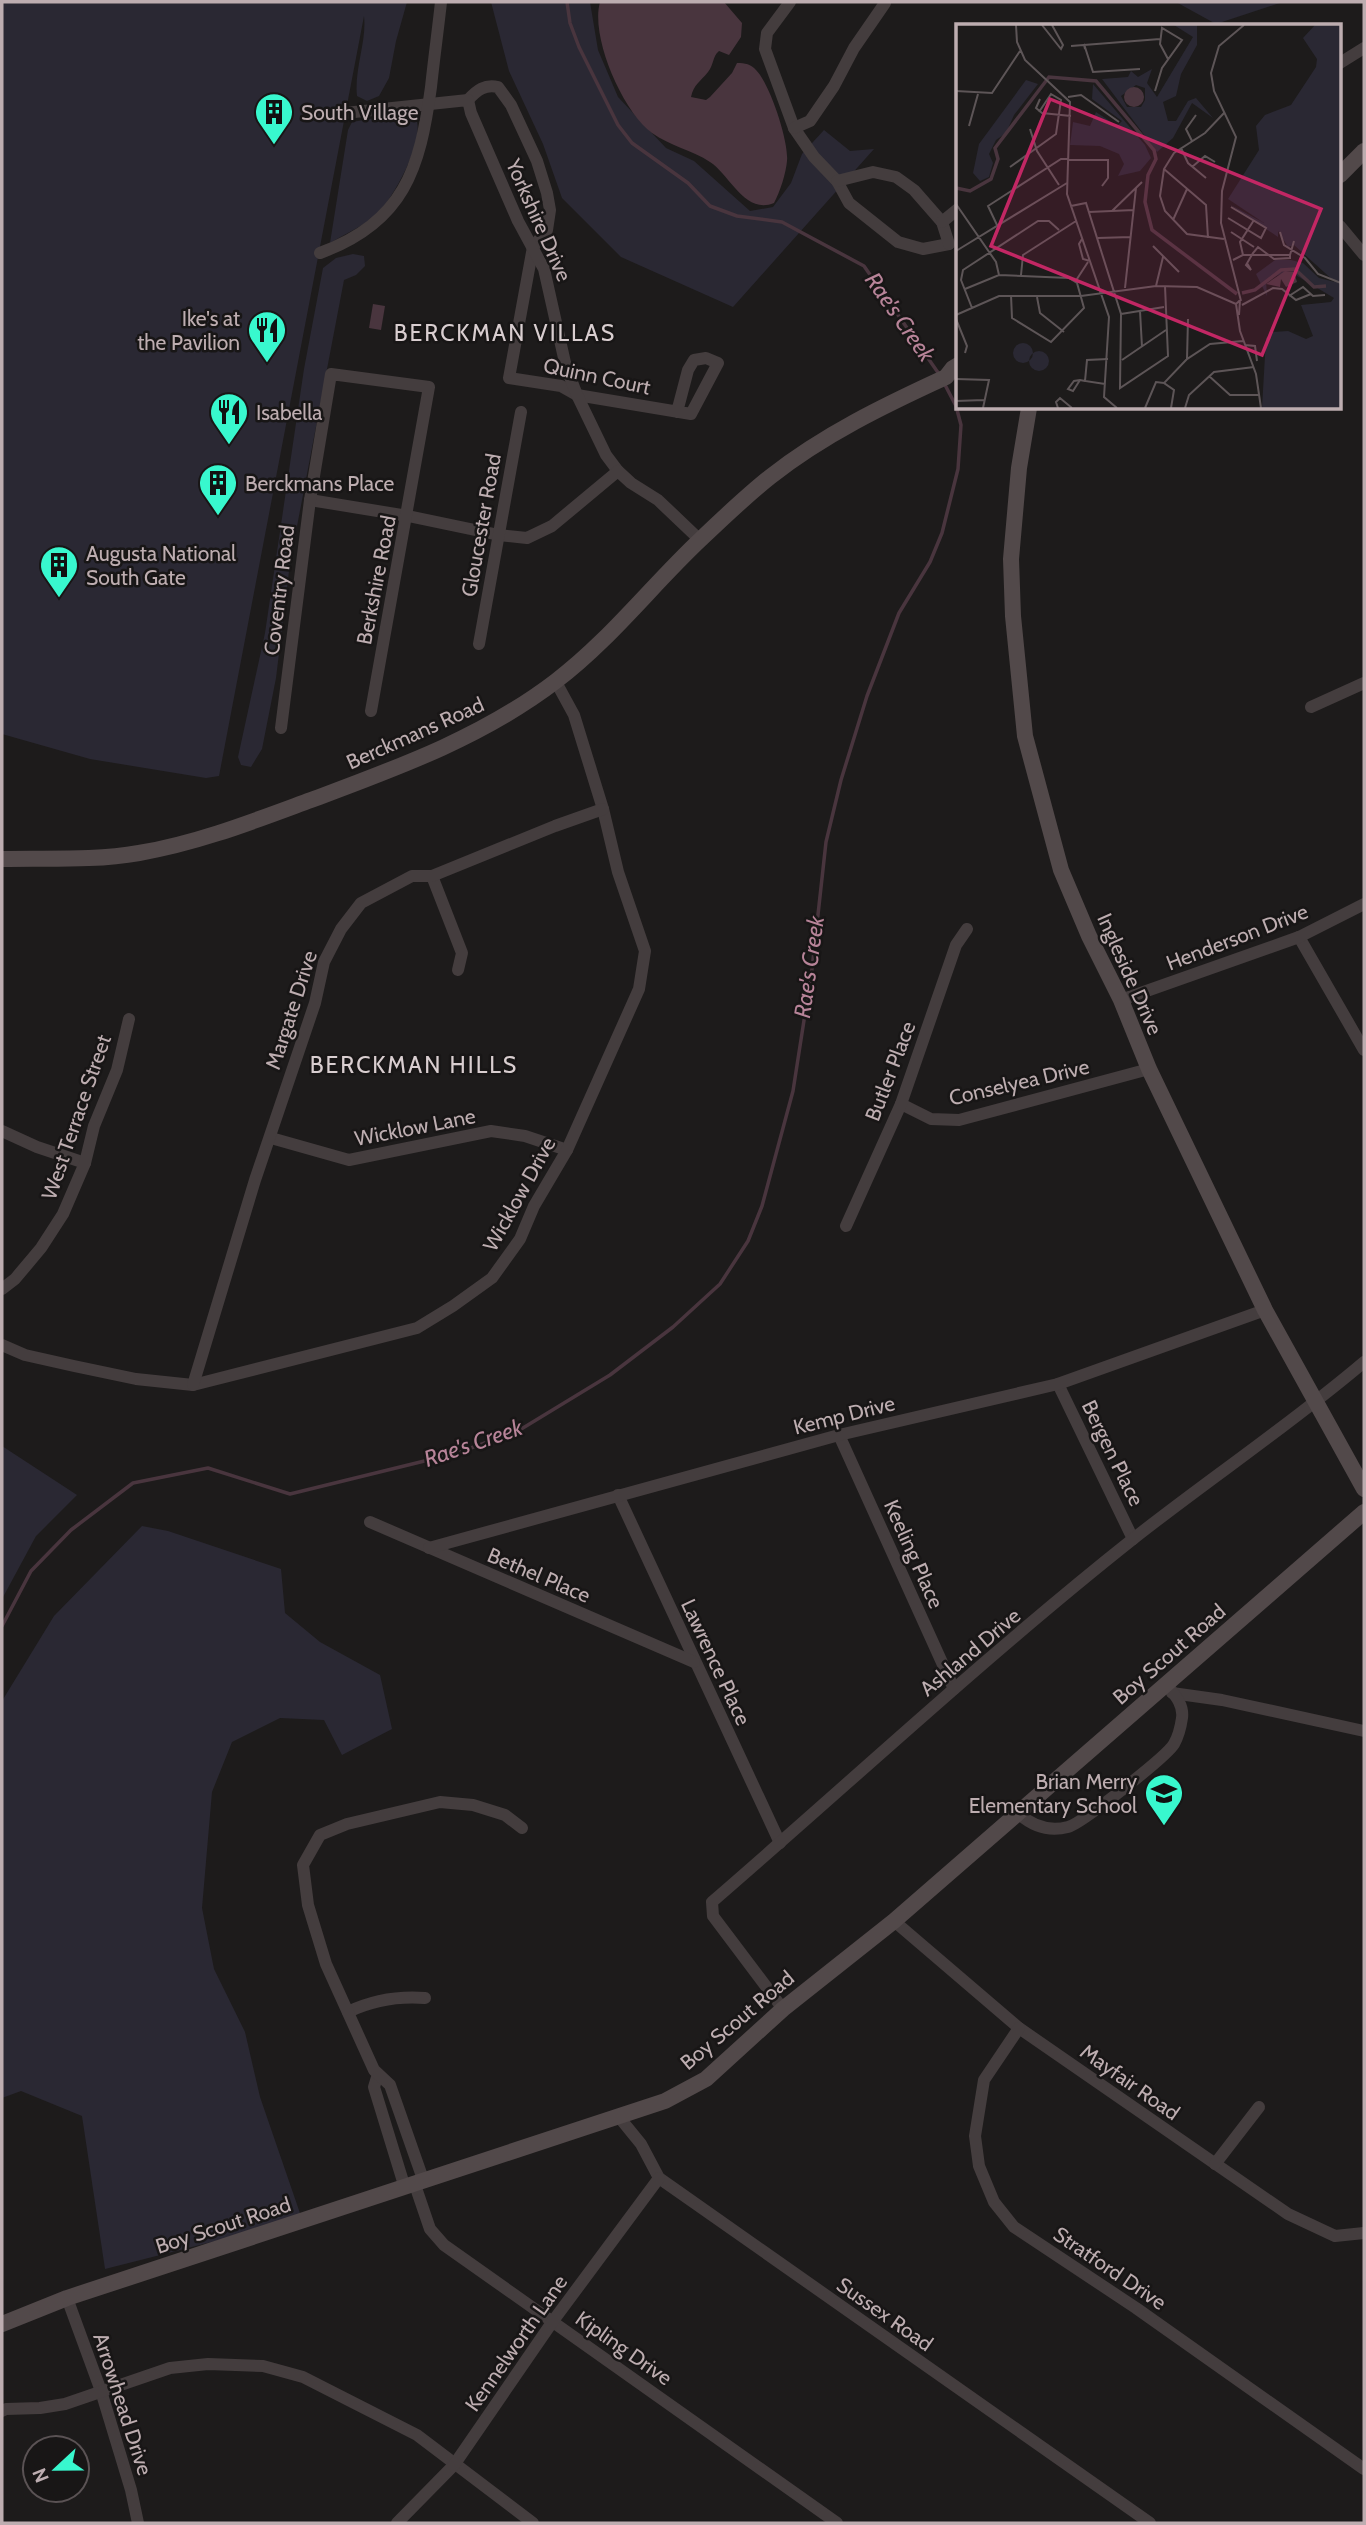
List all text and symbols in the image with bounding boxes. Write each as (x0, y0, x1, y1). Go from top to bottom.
inset map (956, 24, 1342, 410)
building icon: South Village (253, 91, 295, 146)
place label: South Village (301, 100, 419, 125)
street label: Yorkshire Drive (500, 154, 577, 285)
water label: Rae's Creek (859, 267, 942, 368)
place label: Ike's at the Pavilion (137, 306, 240, 355)
restaurant icon: Ike's at the Pavilion (246, 309, 288, 364)
district label: BERCKMAN VILLAS (394, 319, 616, 347)
street label: Quinn Court (541, 352, 653, 400)
restaurant icon: Isabella (208, 391, 250, 446)
place label: Isabella (256, 400, 322, 425)
street label: Gloucester Road (456, 451, 506, 599)
building icon: Berckmans Place (197, 462, 239, 517)
place label: Berckmans Place (245, 471, 395, 496)
street label: Berkshire Road (351, 513, 401, 647)
street label: Coventry Road (259, 523, 299, 657)
place label: Augusta National South Gate (86, 541, 236, 590)
building icon: Augusta National South Gate (38, 544, 80, 599)
street label: Berckmans Road (342, 692, 488, 774)
street label: Henderson Drive (1163, 898, 1312, 976)
street label: Ingleside Drive (1092, 909, 1168, 1039)
water label: Rae's Creek (788, 913, 830, 1020)
street label: Margate Drive (260, 947, 322, 1073)
street label: Butler Place (860, 1017, 920, 1124)
street label: West Terrace Street (36, 1031, 116, 1203)
district label: BERCKMAN HILLS (310, 1051, 518, 1079)
street label: Conselyea Drive (946, 1054, 1092, 1110)
street label: Wicklow Lane (352, 1103, 478, 1151)
street label: Wicklow Drive (477, 1132, 561, 1255)
street label: Kemp Drive (791, 1390, 898, 1440)
street label: Bergen Place (1077, 1396, 1149, 1510)
water label: Rae's Creek (420, 1413, 527, 1473)
street label: Keeling Place (879, 1496, 949, 1612)
street label: Bethel Place (484, 1542, 594, 1608)
street label: Lawrence Place (676, 1595, 756, 1729)
street label: Boy Scout Road (1108, 1598, 1230, 1710)
street label: Ashland Drive (915, 1603, 1025, 1701)
place label: Brian Merry Elementary School (969, 1769, 1137, 1818)
school or university icon: Brian Merry Elementary School (1143, 1772, 1185, 1827)
street label: Boy Scout Road (675, 1965, 799, 2075)
street label: Mayfair Road (1076, 2039, 1184, 2125)
street label: Boy Scout Road (152, 2191, 294, 2259)
street label: Stratford Drive (1049, 2221, 1171, 2315)
street label: Kennelworth Lane (460, 2270, 572, 2416)
street label: Sussex Road (832, 2272, 938, 2356)
street label: Kipling Drive (571, 2306, 677, 2390)
street label: Arrowhead Drive (88, 2330, 158, 2479)
north arrow (21, 2434, 91, 2504)
text: N (28, 2465, 54, 2486)

